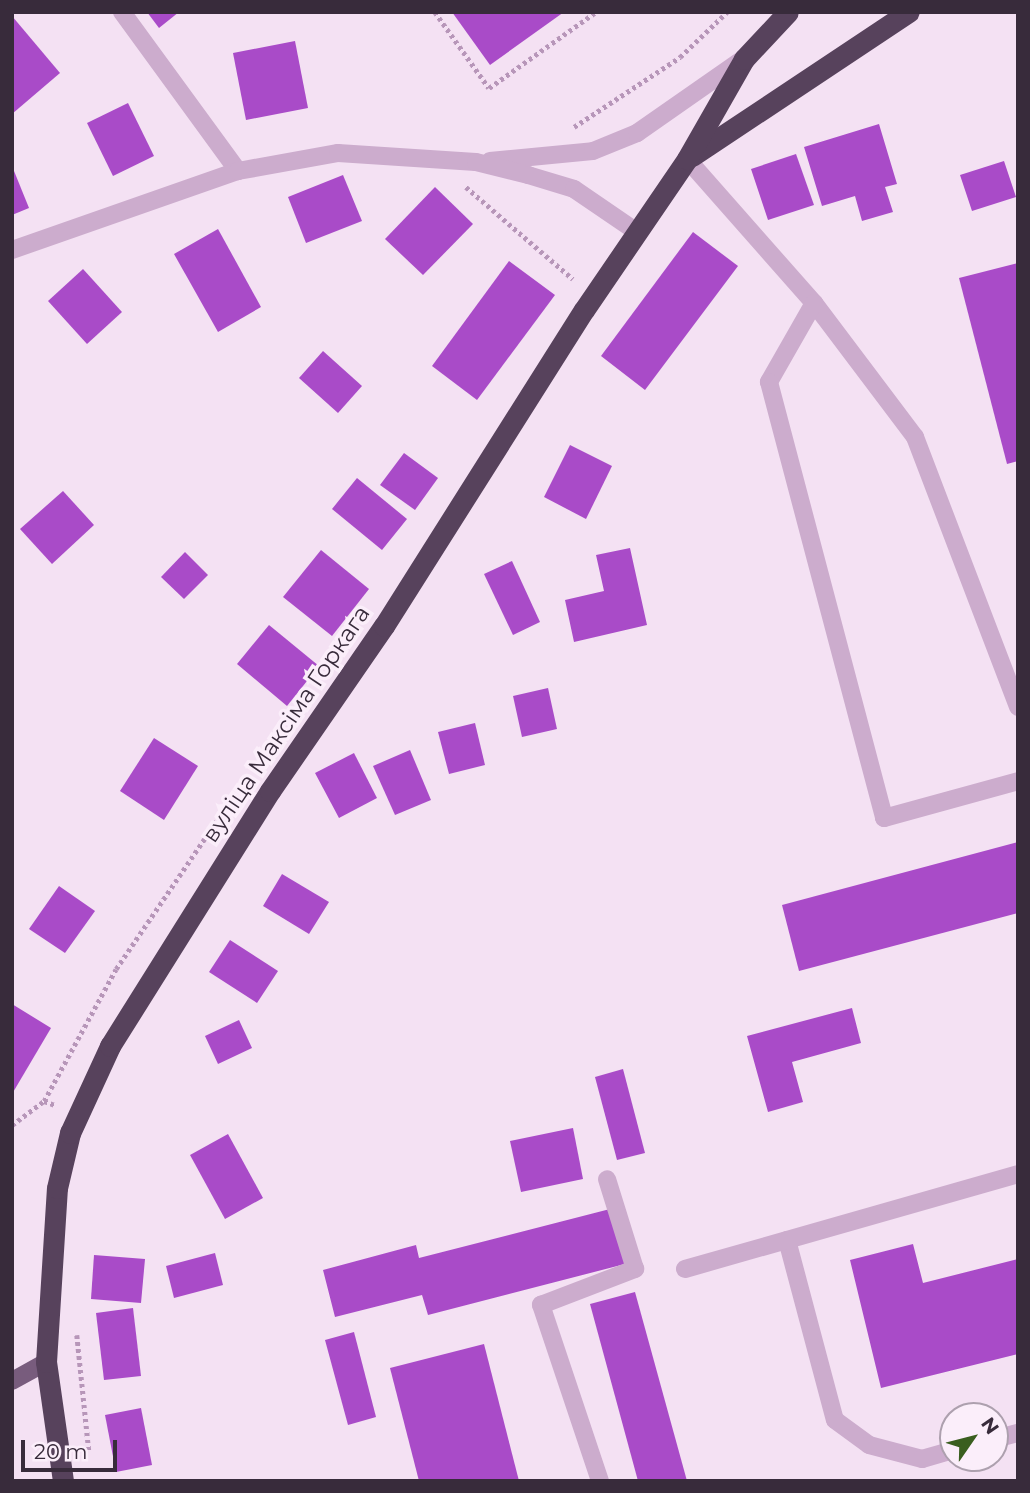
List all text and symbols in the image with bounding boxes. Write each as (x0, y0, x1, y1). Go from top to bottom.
street label: вуліца Максіма Горкага (196, 601, 376, 847)
north arrow (939, 1402, 1009, 1472)
text: N (976, 1413, 1004, 1439)
scale bar (24, 1426, 121, 1470)
text: 20 m (34, 1439, 88, 1464)

